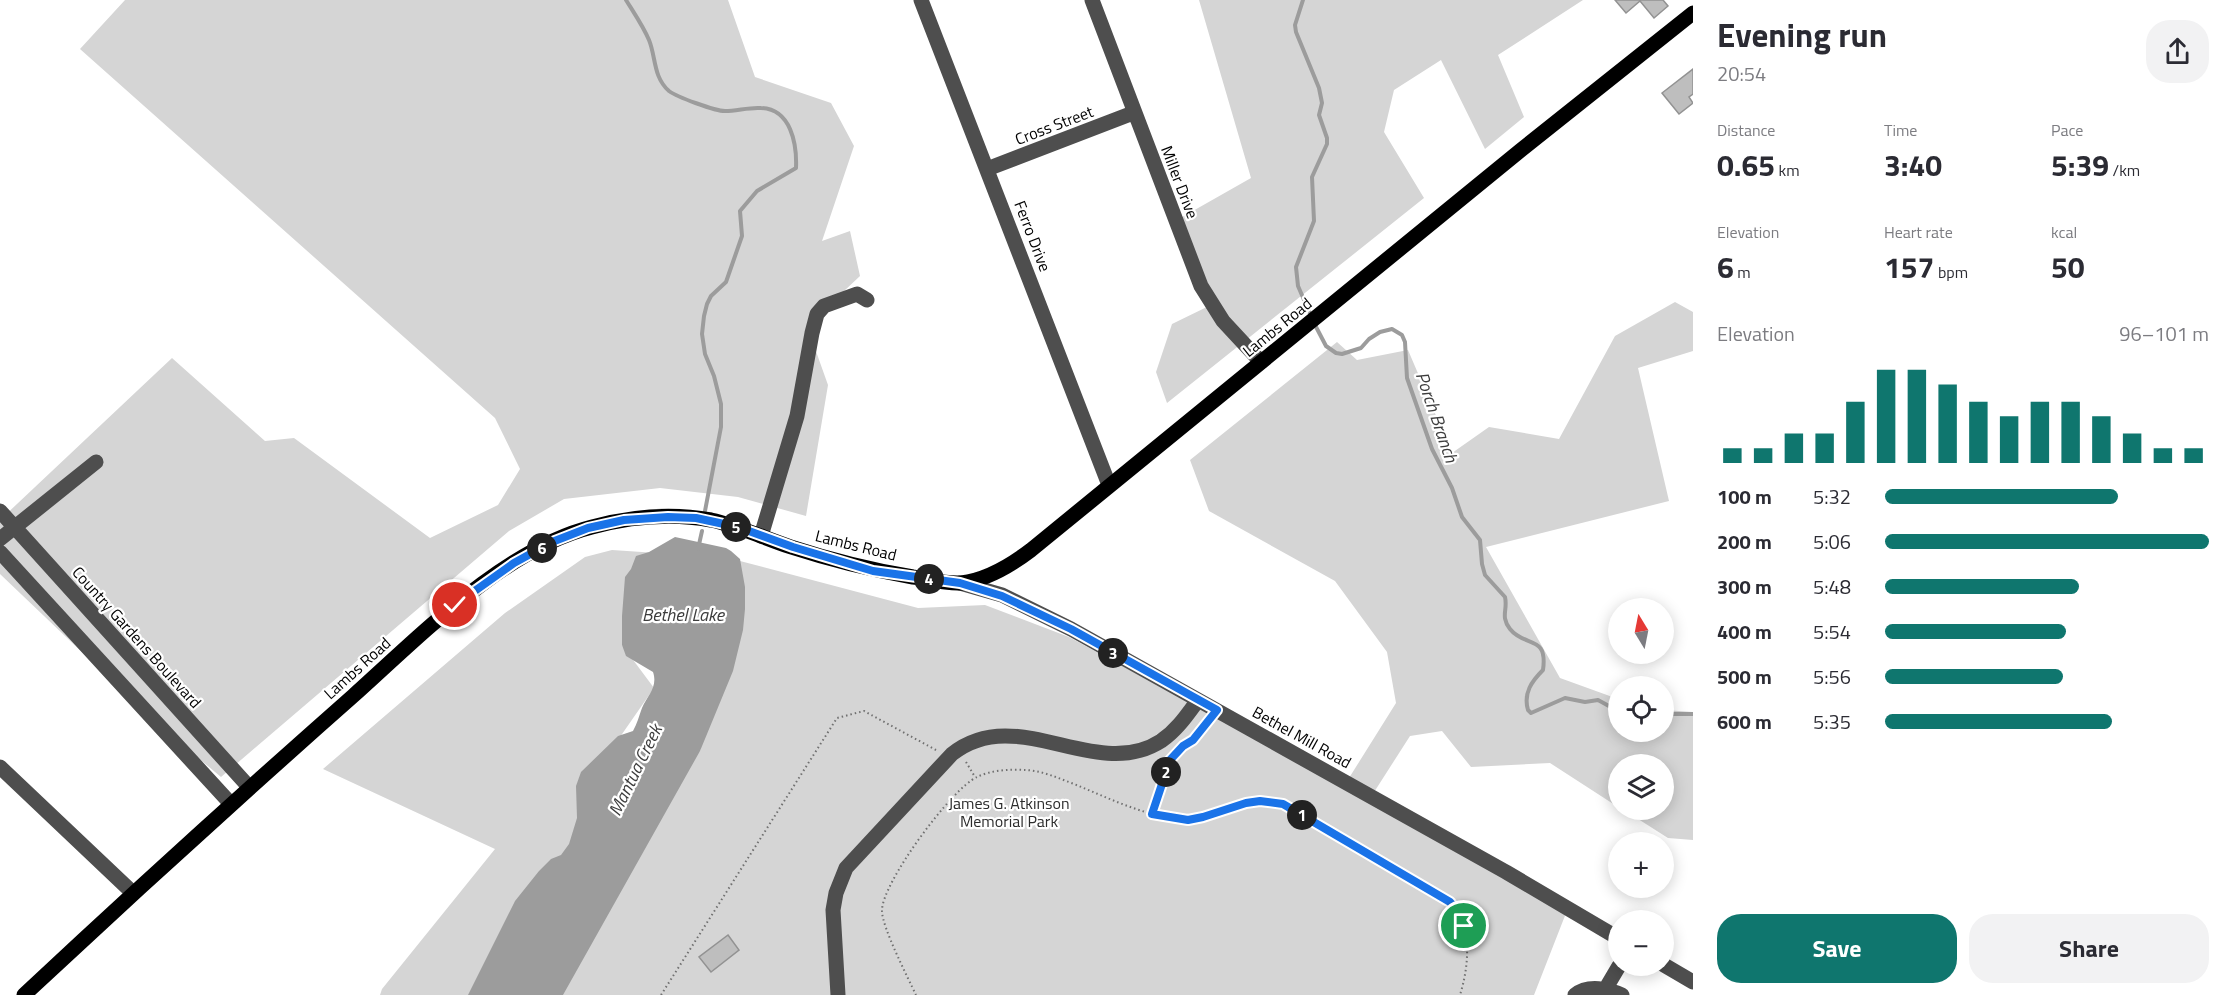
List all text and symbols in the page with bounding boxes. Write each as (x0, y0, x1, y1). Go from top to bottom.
text: Evening run (1717, 10, 1887, 60)
button: share (2146, 20, 2209, 83)
text: 20:54 (1717, 58, 1766, 89)
street label: Cross Street (1011, 99, 1097, 151)
text: Distance (1717, 118, 1775, 142)
text: Time (1884, 118, 1917, 142)
text: Pace (2051, 118, 2083, 142)
street label: Miller Drive (1155, 142, 1205, 222)
text: 0.65 (1717, 142, 1775, 188)
text: 3:40 (1884, 142, 1942, 188)
text: 5:39 (2051, 142, 2109, 188)
text: km (1775, 158, 1800, 182)
text: /km (2109, 158, 2140, 182)
street label: Ferro Drive (1009, 197, 1057, 275)
text: Elevation (1717, 220, 1779, 244)
text: Heart rate (1884, 220, 1953, 244)
text: kcal (2051, 220, 2077, 244)
text: 6 (1717, 244, 1734, 290)
text: 157 (1884, 244, 1934, 290)
text: 50 (2051, 244, 2085, 290)
text: m (1734, 260, 1751, 284)
text: bpm (1934, 260, 1968, 284)
street label: Lambs Road (1237, 292, 1317, 362)
text: Elevation (1717, 318, 1795, 349)
text: 96–101 m (2119, 318, 2209, 349)
water label: Porch Branch (1409, 368, 1465, 467)
text: 100 m (1717, 481, 1772, 512)
text: 5:32 (1813, 481, 1851, 512)
pin: 5 (721, 512, 751, 542)
text: 5 (732, 515, 740, 539)
street label: Lambs Road (813, 523, 899, 567)
text: 200 m (1717, 526, 1772, 557)
text: 5:06 (1813, 526, 1851, 557)
pin: 6 (527, 533, 557, 563)
text: 6 (538, 536, 546, 560)
street label: Country Gardens Boulevard (67, 561, 207, 713)
pin: 4 (914, 564, 944, 594)
text: 4 (925, 567, 933, 591)
text: 300 m (1717, 571, 1772, 602)
text: 5:48 (1813, 571, 1851, 602)
pin (429, 579, 480, 630)
icon: check (438, 588, 471, 621)
north arrow (1608, 598, 1674, 664)
map controls (1608, 598, 1674, 976)
water label: Bethel Lake (642, 601, 726, 628)
text: 400 m (1717, 616, 1772, 647)
text: 5:54 (1813, 616, 1851, 647)
street label: Lambs Road (318, 631, 396, 705)
pin: 3 (1098, 638, 1128, 668)
text: 3 (1109, 641, 1117, 665)
text: 500 m (1717, 661, 1772, 692)
text: 5:56 (1813, 661, 1851, 692)
button: locate (1608, 676, 1674, 742)
street label: Bethel Mill Road (1248, 700, 1356, 774)
text: 600 m (1717, 706, 1772, 737)
text: 5:35 (1813, 706, 1851, 737)
water label: Mantua Creek (601, 718, 670, 820)
button: layers (1608, 754, 1674, 820)
pin: 2 (1151, 757, 1181, 787)
text: 2 (1162, 760, 1170, 784)
park label: James G. Atkinson Memorial Park (948, 791, 1070, 833)
pin: 1 (1287, 800, 1317, 830)
text: 1 (1298, 803, 1306, 827)
button: + (1608, 832, 1674, 898)
pin (1438, 900, 1489, 951)
icon: arrive (1447, 909, 1480, 942)
button: − (1608, 910, 1674, 976)
button: Save (1717, 914, 1957, 983)
button: Share (1969, 914, 2209, 983)

